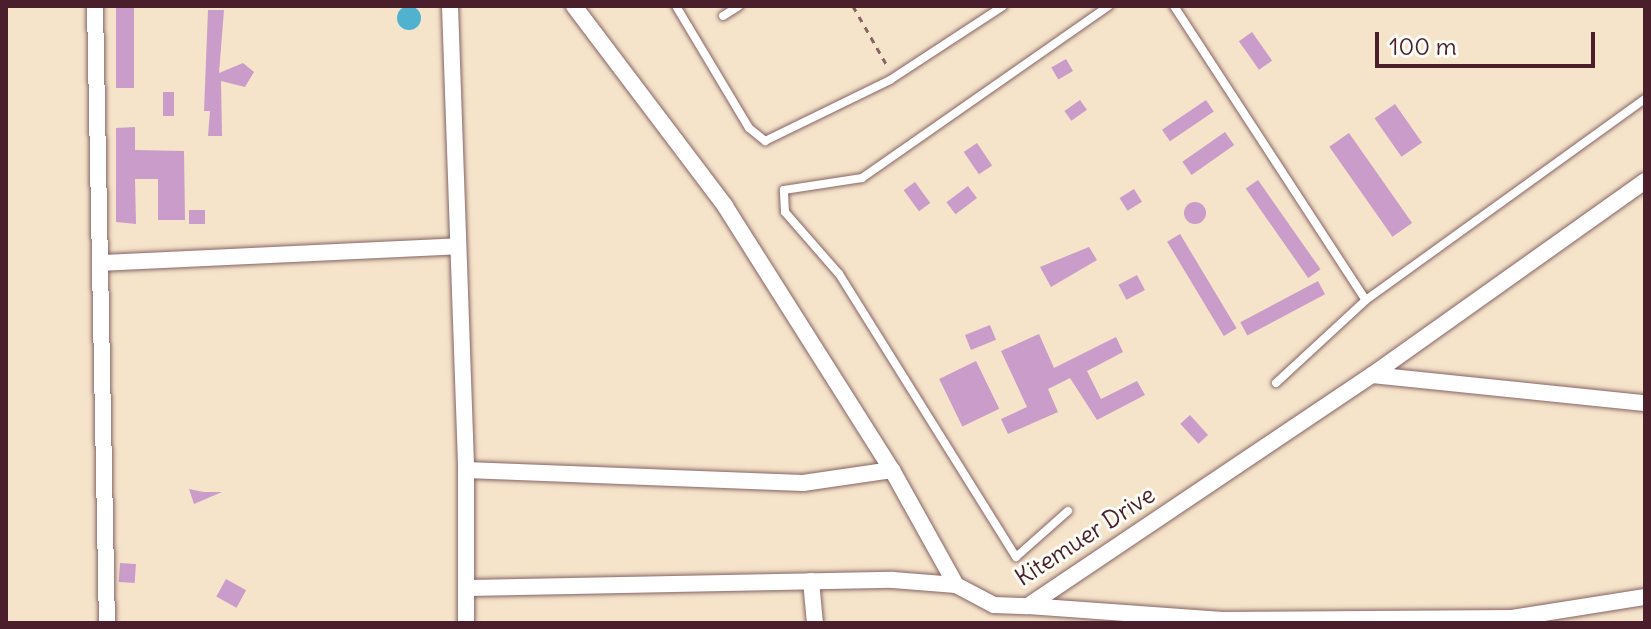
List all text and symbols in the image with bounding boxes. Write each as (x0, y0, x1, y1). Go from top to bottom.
scale bar (1379, 16, 1599, 66)
text: 100 m (1389, 31, 1457, 61)
street label: Kitemuer Drive (1010, 480, 1160, 592)

